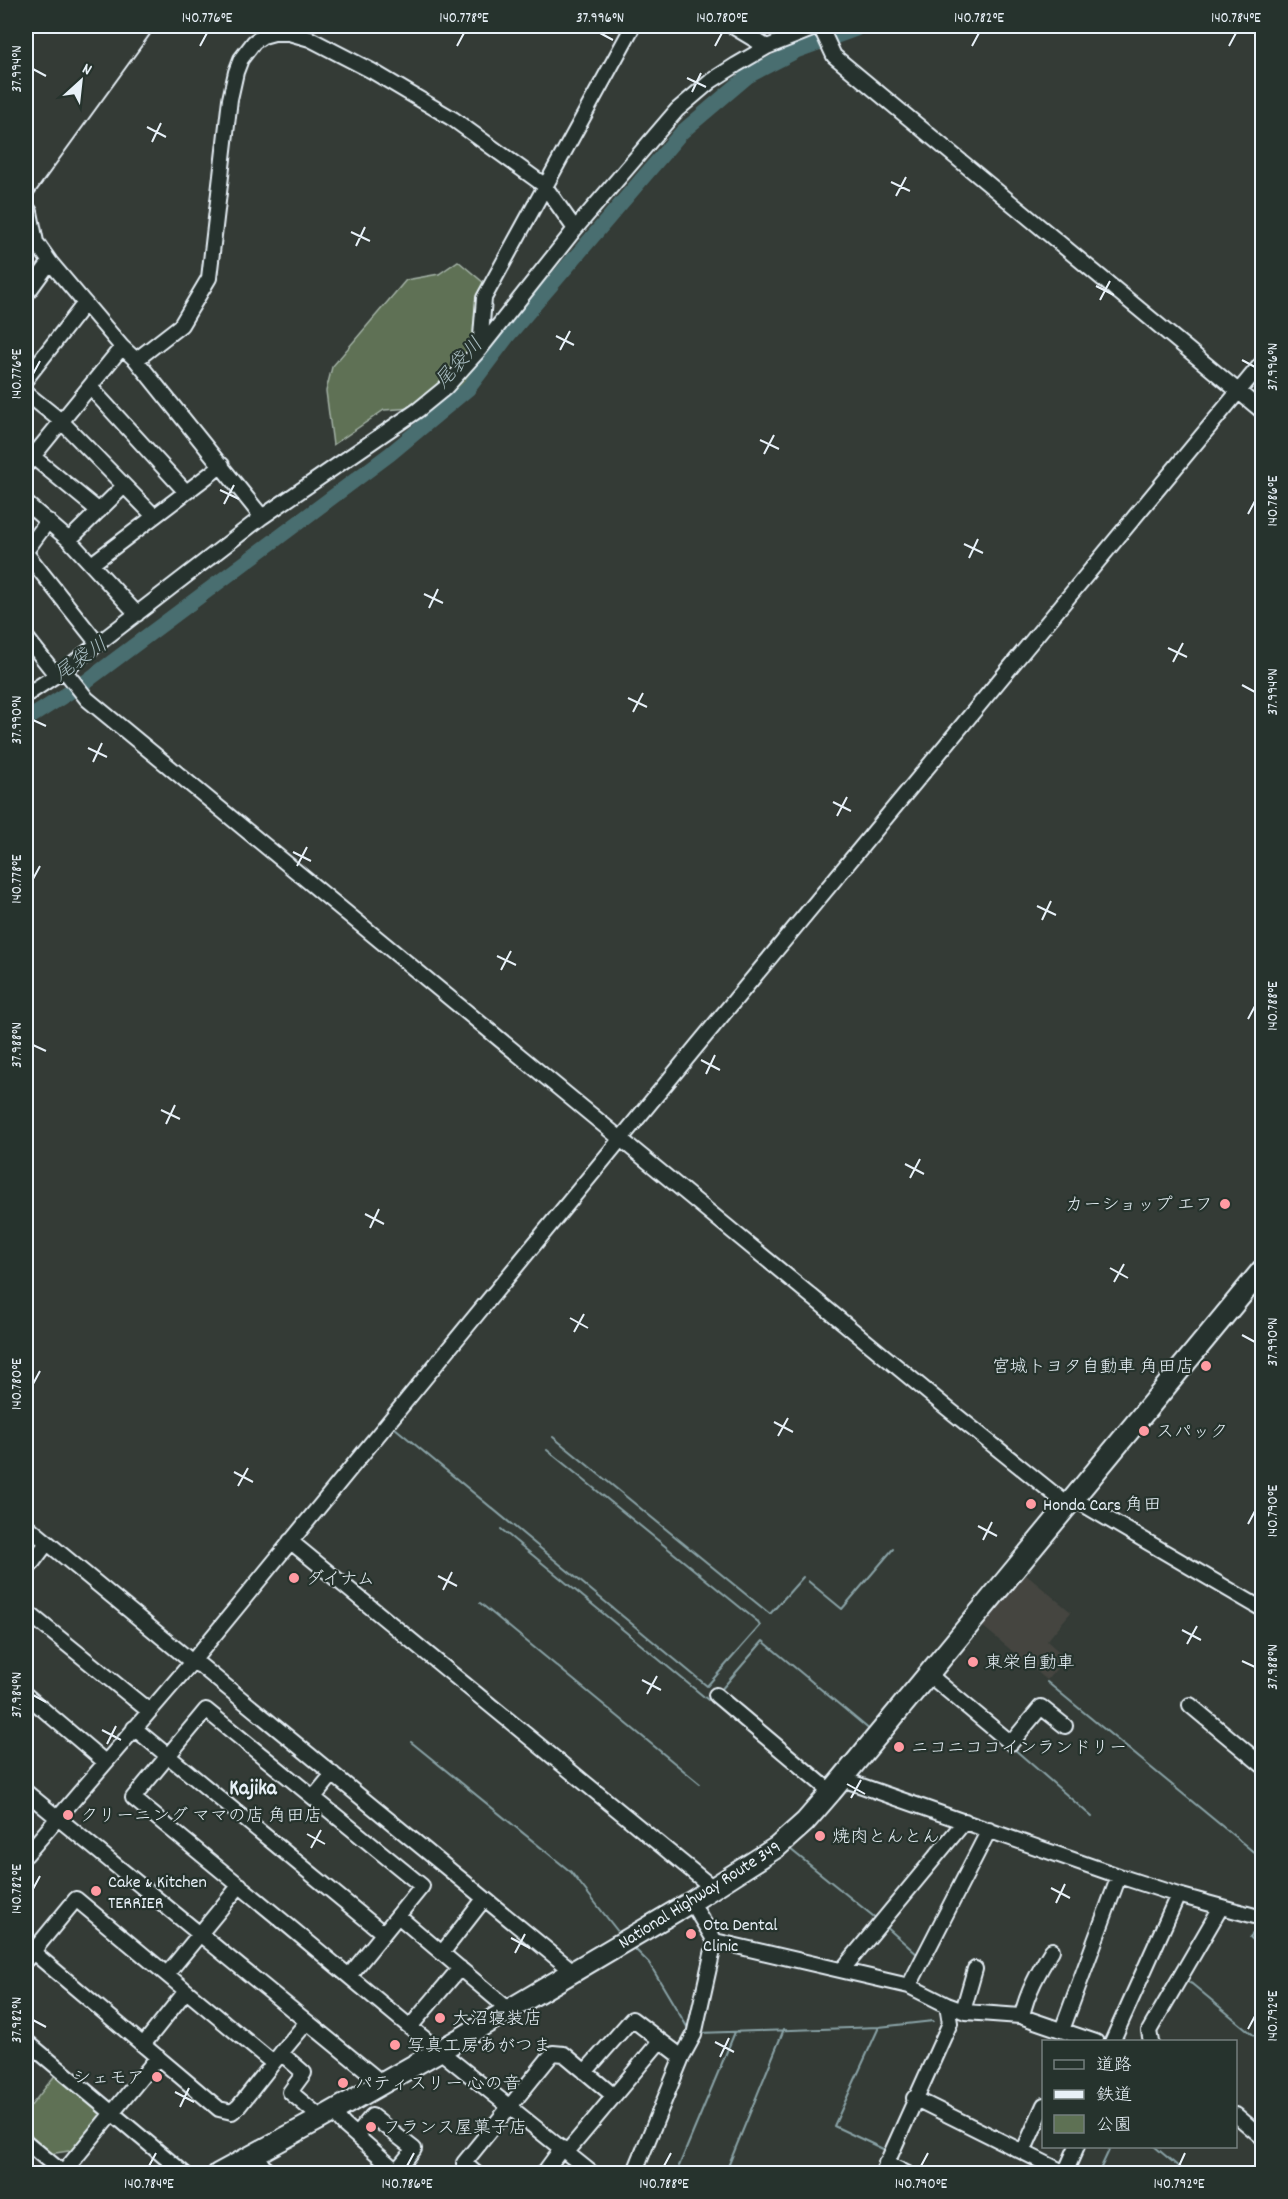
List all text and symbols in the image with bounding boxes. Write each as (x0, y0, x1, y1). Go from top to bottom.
text: 140.776°E (182, 8, 233, 30)
text: 140.778°E (439, 8, 489, 30)
text: 37.996°N (576, 8, 624, 30)
text: 140.780°E (696, 8, 748, 30)
text: 140.782°E (954, 8, 1004, 30)
text: 140.784°E (1211, 8, 1261, 30)
text: 37.994°N (7, 45, 29, 93)
north arrow (51, 51, 111, 111)
text: N (78, 58, 96, 82)
water label: 尾袋川 (430, 332, 491, 396)
text: 37.996°N (1263, 343, 1285, 391)
text: 140.776°E (7, 348, 29, 399)
text: 140.786°E (1263, 475, 1285, 526)
water label: 尾袋川 (49, 632, 114, 689)
text: 37.994°N (1263, 668, 1285, 716)
text: 37.990°N (7, 695, 29, 745)
text: 140.778°E (7, 854, 29, 904)
text: 140.788°E (1263, 981, 1285, 1031)
text: 37.988°N (7, 1022, 29, 1068)
place label: カーショップ エフ (1065, 1194, 1213, 1219)
marker: カーショップ エフ (1218, 1197, 1232, 1211)
text: 37.990°N (1263, 1317, 1285, 1367)
place label: 宮城トヨタ自動車 角田店 (992, 1356, 1194, 1381)
text: 140.780°E (7, 1358, 29, 1410)
marker: 宮城トヨタ自動車 角田店 (1199, 1359, 1213, 1373)
place label: スパック (1156, 1421, 1228, 1446)
marker: スパック (1137, 1424, 1151, 1438)
text: 140.790°E (1263, 1485, 1285, 1537)
place label: Honda Cars 角田 (1043, 1494, 1161, 1519)
marker: Honda Cars 角田 (1024, 1497, 1038, 1511)
place label: ダイナム (306, 1568, 375, 1593)
marker: ダイナム (287, 1571, 301, 1585)
text: 37.988°N (1263, 1644, 1285, 1690)
place label: 東栄自動車 (985, 1652, 1075, 1677)
marker: 東栄自動車 (966, 1655, 980, 1669)
text: 37.984°N (7, 1672, 29, 1718)
place label: ニコニココインランドリー (911, 1737, 1127, 1762)
marker: ニコニココインランドリー (892, 1740, 906, 1754)
district label: Kajika (229, 1775, 278, 1805)
place label: クリーニング ママの店 角田店 (80, 1805, 322, 1830)
marker: クリーニング ママの店 角田店 (61, 1808, 75, 1822)
place label: 焼肉とんとん (832, 1826, 940, 1851)
marker: 焼肉とんとん (813, 1829, 827, 1843)
street label: National Highway Route 349 (614, 1836, 786, 1956)
text: 140.782°E (7, 1864, 29, 1914)
place label: Cake & Kitchen TERRIER (108, 1871, 207, 1917)
marker: Cake & Kitchen TERRIER (89, 1884, 103, 1898)
place label: Ota Dental Clinic (703, 1914, 778, 1960)
marker: Ota Dental Clinic (684, 1927, 698, 1941)
text: 140.792°E (1263, 1990, 1285, 2041)
text: 37.982°N (7, 1997, 29, 2043)
place label: 大沼寝装店 (452, 2008, 542, 2033)
marker: 大沼寝装店 (433, 2011, 447, 2025)
place label: 写真工房あがつま (407, 2035, 551, 2060)
marker: 写真工房あがつま (388, 2038, 402, 2052)
legend (1042, 2040, 1237, 2148)
text: 道路 (1096, 2054, 1132, 2079)
place label: シェモア (73, 2067, 145, 2092)
marker: シェモア (150, 2070, 164, 2084)
place label: パティスリー 心の音 (355, 2073, 521, 2098)
marker: パティスリー 心の音 (336, 2076, 350, 2090)
text: 鉄道 (1096, 2084, 1132, 2109)
text: 公園 (1096, 2114, 1132, 2139)
place label: フランス屋菓子店 (383, 2117, 527, 2142)
marker: フランス屋菓子店 (364, 2120, 378, 2134)
text: 140.784°E (124, 2174, 174, 2196)
text: 140.786°E (382, 2174, 433, 2196)
text: 140.788°E (639, 2174, 689, 2196)
text: 140.790°E (895, 2174, 947, 2196)
text: 140.792°E (1154, 2174, 1205, 2196)

